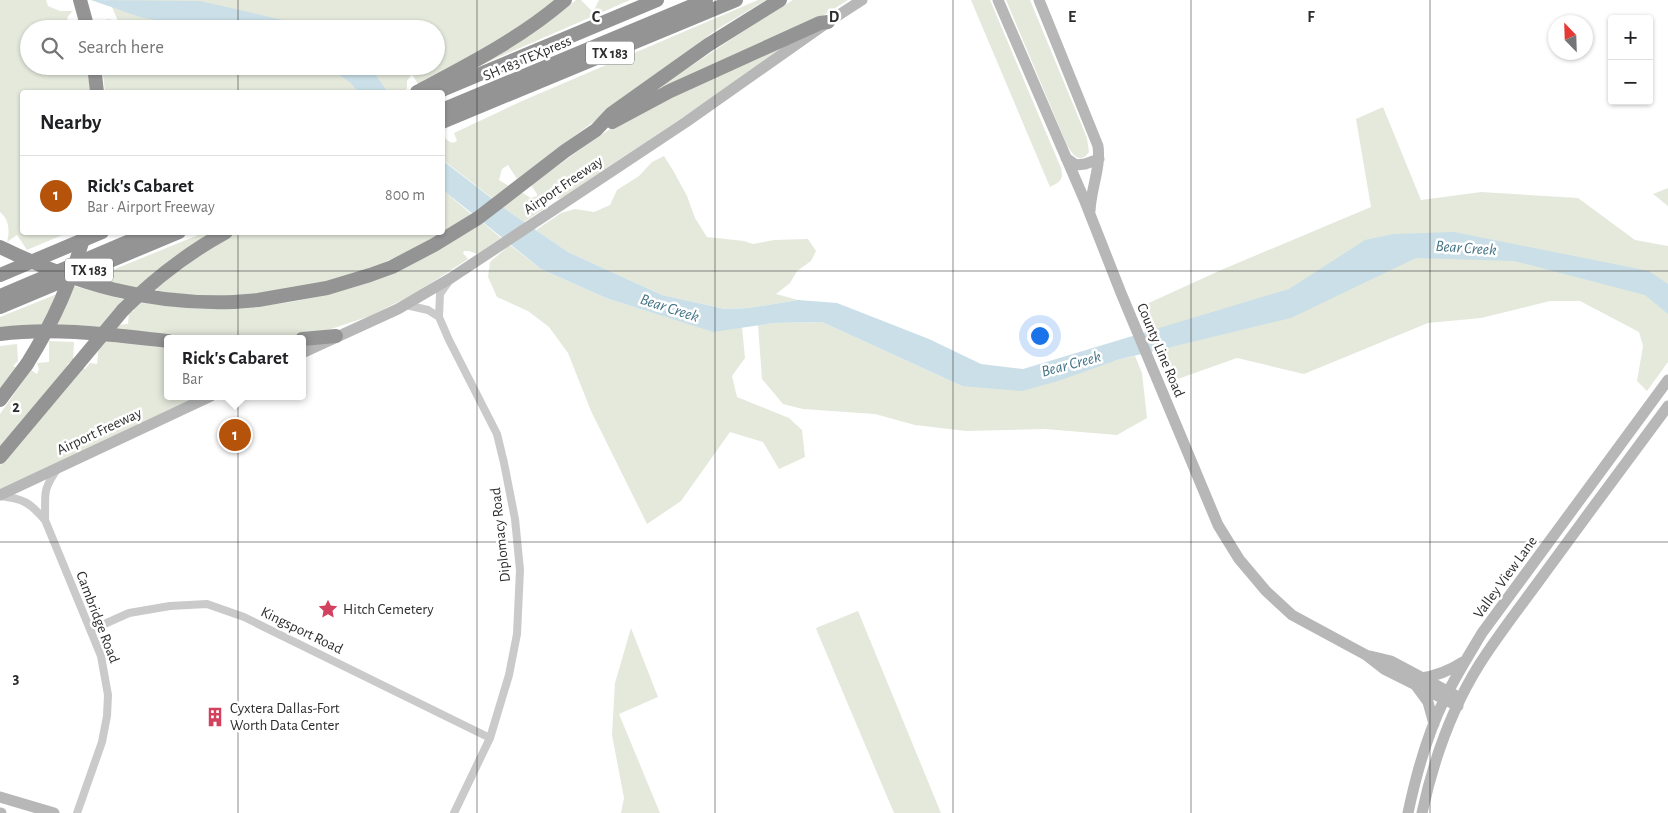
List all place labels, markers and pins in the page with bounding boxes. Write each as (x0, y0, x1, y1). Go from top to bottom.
pin: 1 (219, 416, 251, 454)
place icon: Hitch Cemetery (317, 598, 339, 620)
place label: Hitch Cemetery (343, 602, 434, 617)
place label: Cyxtera Dallas-Fort Worth Data Center (230, 701, 340, 733)
building icon: Cyxtera Dallas-Fort Worth Data Center (204, 706, 226, 728)

